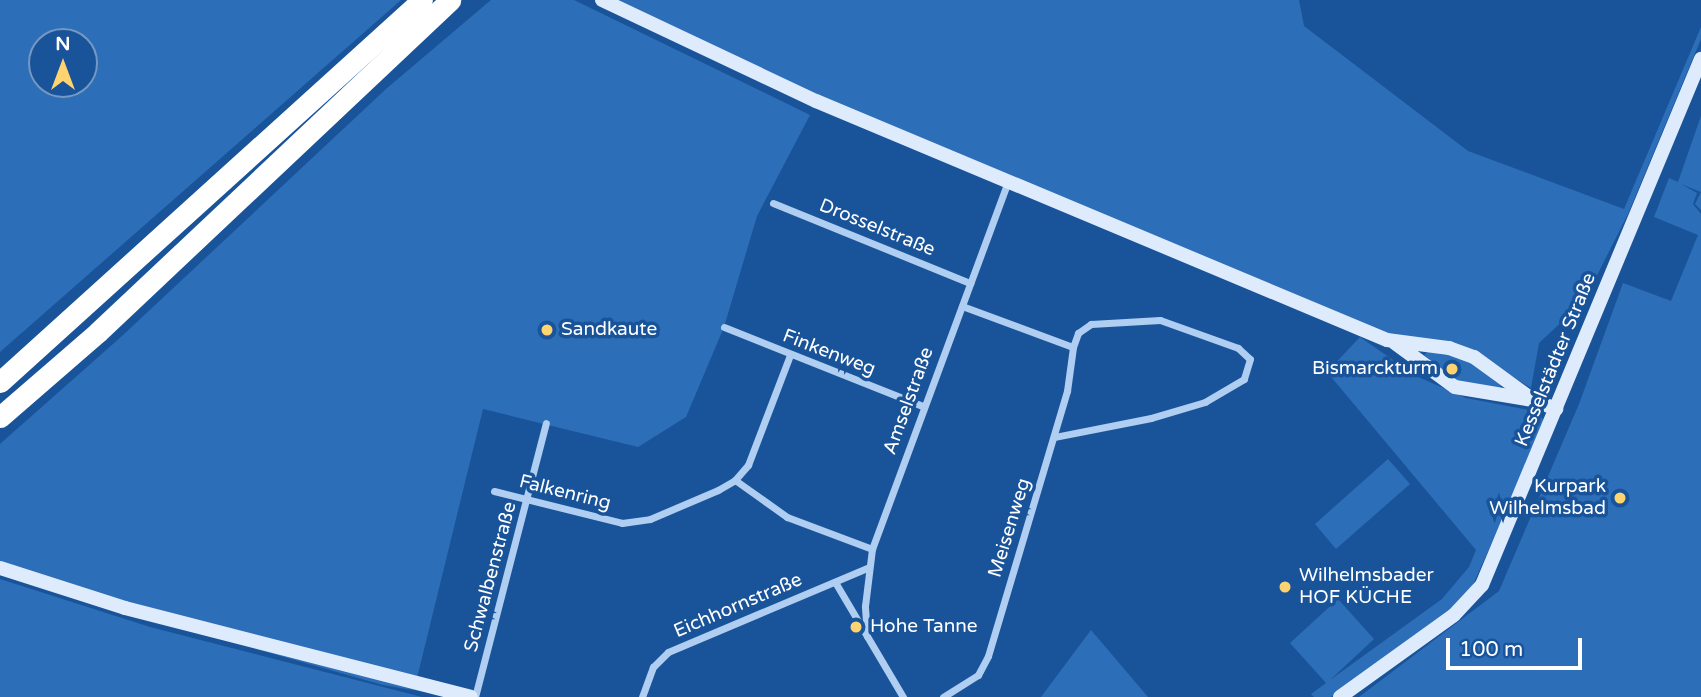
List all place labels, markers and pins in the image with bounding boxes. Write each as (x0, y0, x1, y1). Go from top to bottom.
place label: Sandkaute (561, 319, 657, 341)
marker: Sandkaute (539, 322, 555, 338)
place label: Bismarckturm (1312, 358, 1438, 380)
marker: Bismarckturm (1444, 361, 1460, 377)
place label: Kurpark Wilhelmsbad (1489, 476, 1606, 520)
marker: Kurpark Wilhelmsbad (1612, 490, 1628, 506)
place label: Wilhelmsbader HOF KÜCHE (1299, 565, 1434, 609)
marker: Wilhelmsbader HOF KÜCHE (1277, 579, 1293, 595)
place label: Hohe Tanne (870, 616, 978, 638)
marker: Hohe Tanne (848, 619, 864, 635)

